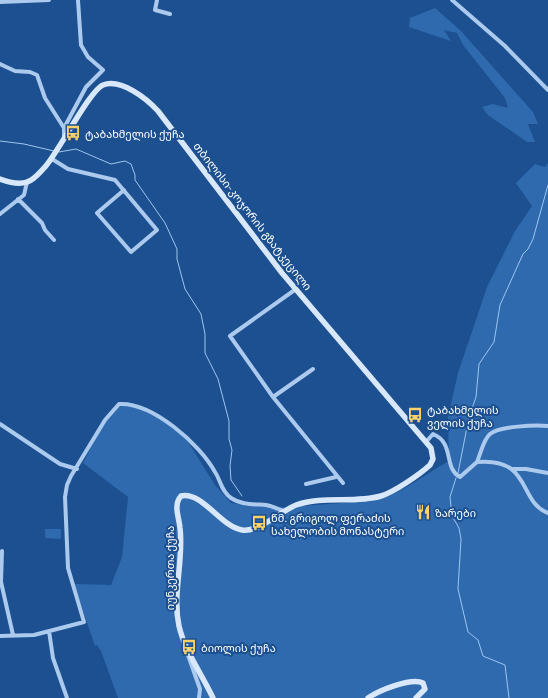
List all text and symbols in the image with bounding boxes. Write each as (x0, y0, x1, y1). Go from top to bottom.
bus stop icon: ტაბახმელის ქუჩა (64, 124, 82, 142)
place label: ტაბახმელის ქუჩა (85, 127, 185, 141)
street label: თბილისი-კოჯორის გზატკეცილი (190, 139, 315, 293)
place label: ტაბახმელის ველის ქუჩა (427, 403, 499, 430)
bus stop icon: ტაბახმელის ველის ქუჩა (406, 406, 424, 424)
restaurant icon: ზარები (414, 503, 432, 521)
place label: ზარები (435, 506, 476, 520)
place label: წმ. გრიგოლ ფერაძის სახელობის მონასტერი (271, 511, 404, 538)
bus stop icon: წმ. გრიგოლ ფერაძის სახელობის მონასტერი (250, 514, 268, 532)
street label: იუნკერთა ქუჩა (163, 526, 177, 610)
bus stop icon: ბიოლის ქუჩა (180, 638, 198, 656)
place label: ბიოლის ქუჩა (201, 641, 276, 655)

